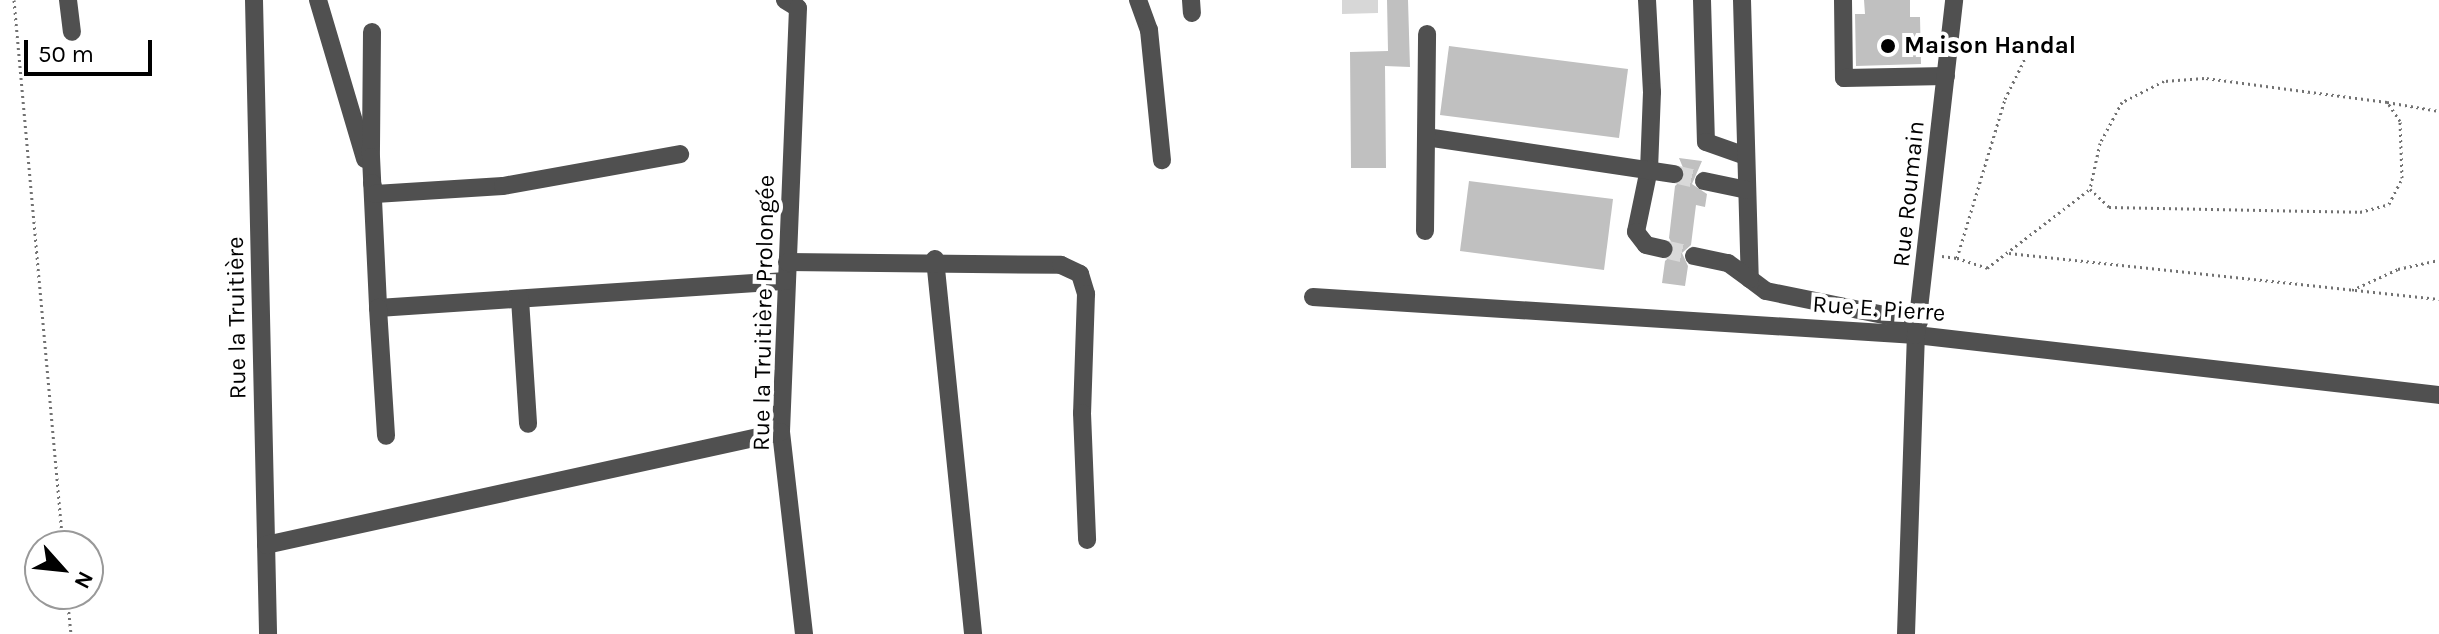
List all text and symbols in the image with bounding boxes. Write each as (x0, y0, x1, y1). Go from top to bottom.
scale bar (28, 24, 156, 74)
place label: Maison Handal (1904, 32, 2076, 60)
marker: Maison Handal (1879, 37, 1897, 55)
text: 50 m (38, 40, 94, 68)
street label: Rue Roumain (1887, 119, 1931, 269)
street label: Rue la Truitière Prolongée (747, 175, 781, 451)
street label: Rue la Truitière (221, 236, 253, 400)
street label: Rue E. Pierre (1812, 290, 1946, 328)
north arrow (24, 530, 104, 610)
text: N (68, 567, 99, 593)

